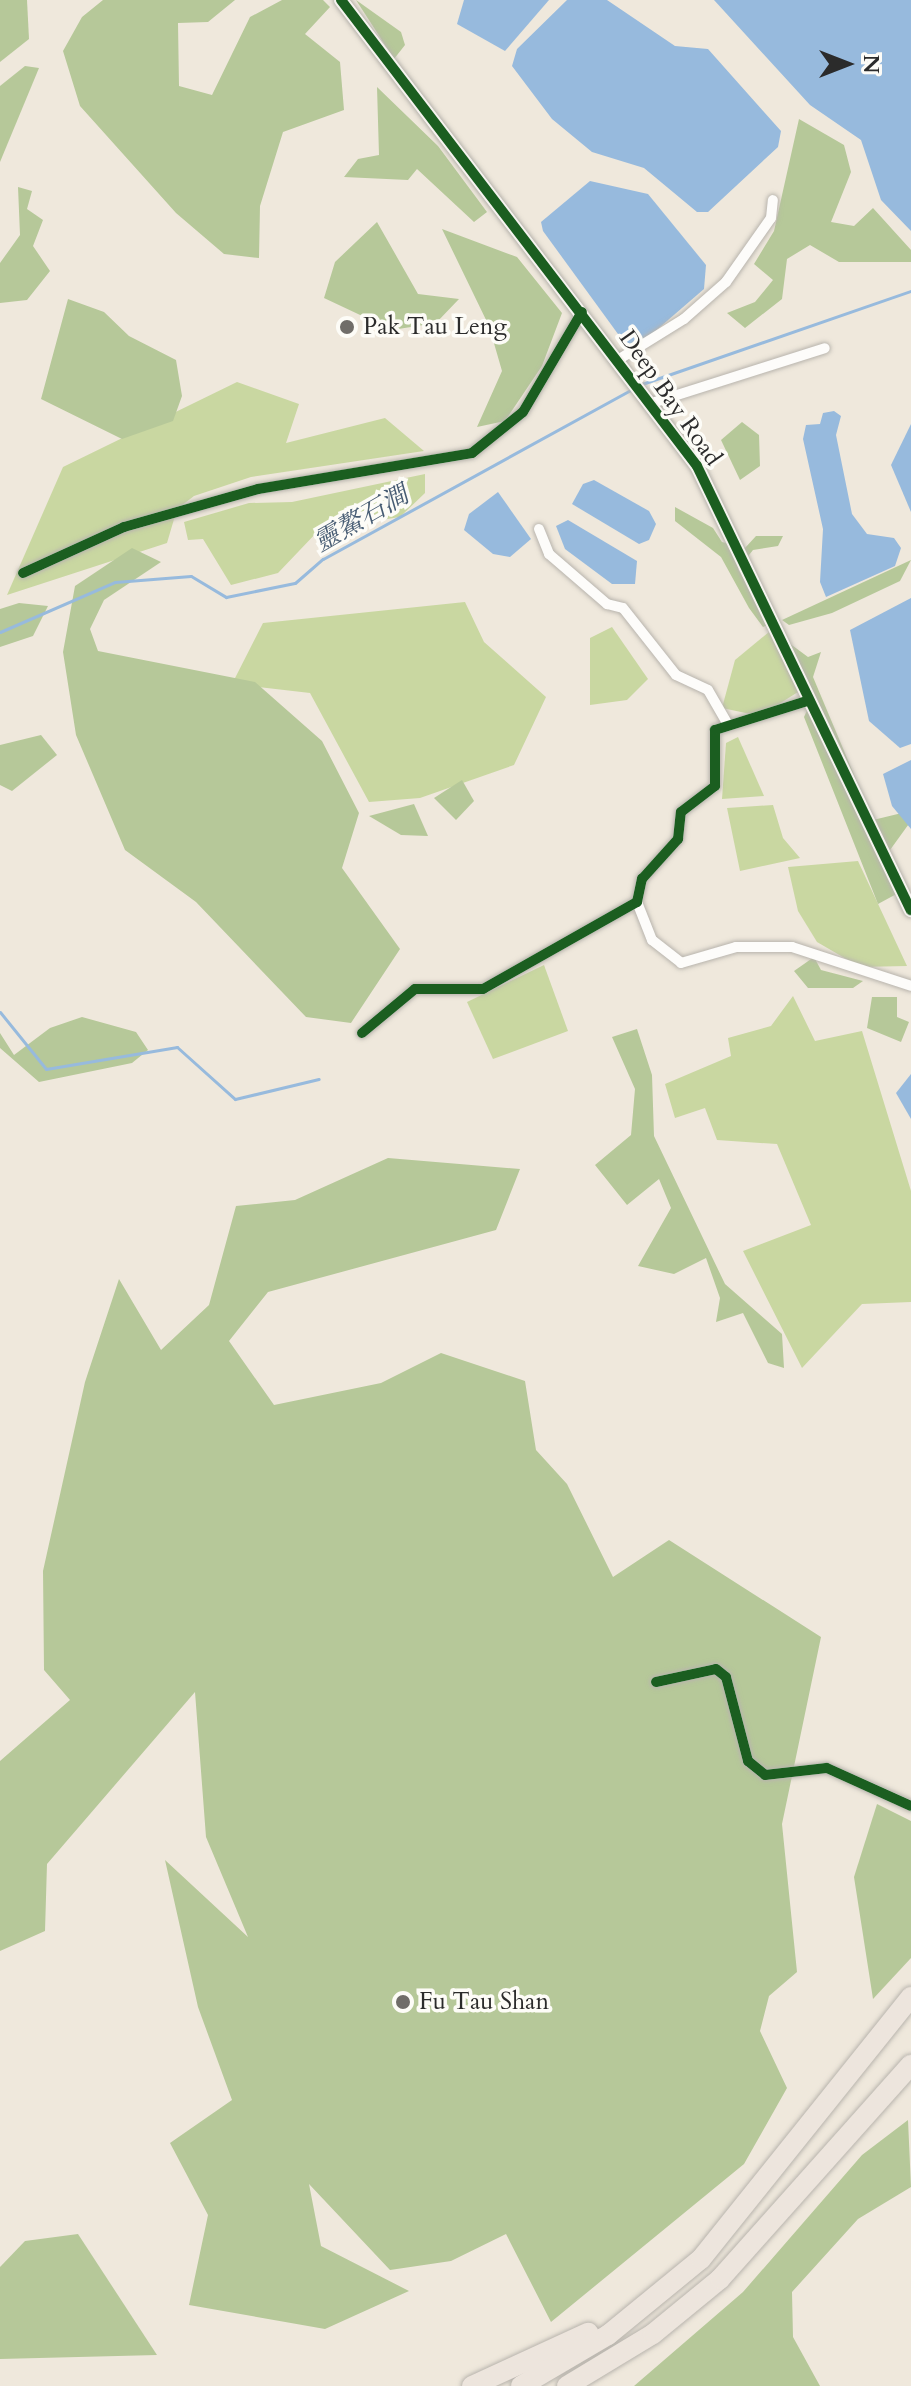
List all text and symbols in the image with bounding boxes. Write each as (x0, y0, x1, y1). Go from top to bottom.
north arrow (807, 24, 887, 104)
text: N (856, 54, 886, 74)
place label: Pak Tau Leng (363, 313, 507, 341)
marker: Pak Tau Leng (338, 318, 356, 336)
street label: Deep Bay Road (613, 325, 727, 471)
water label: 靈鰲石澗 (308, 479, 414, 559)
place label: Fu Tau Shan (419, 1988, 549, 2016)
marker: Fu Tau Shan (394, 1993, 412, 2011)

